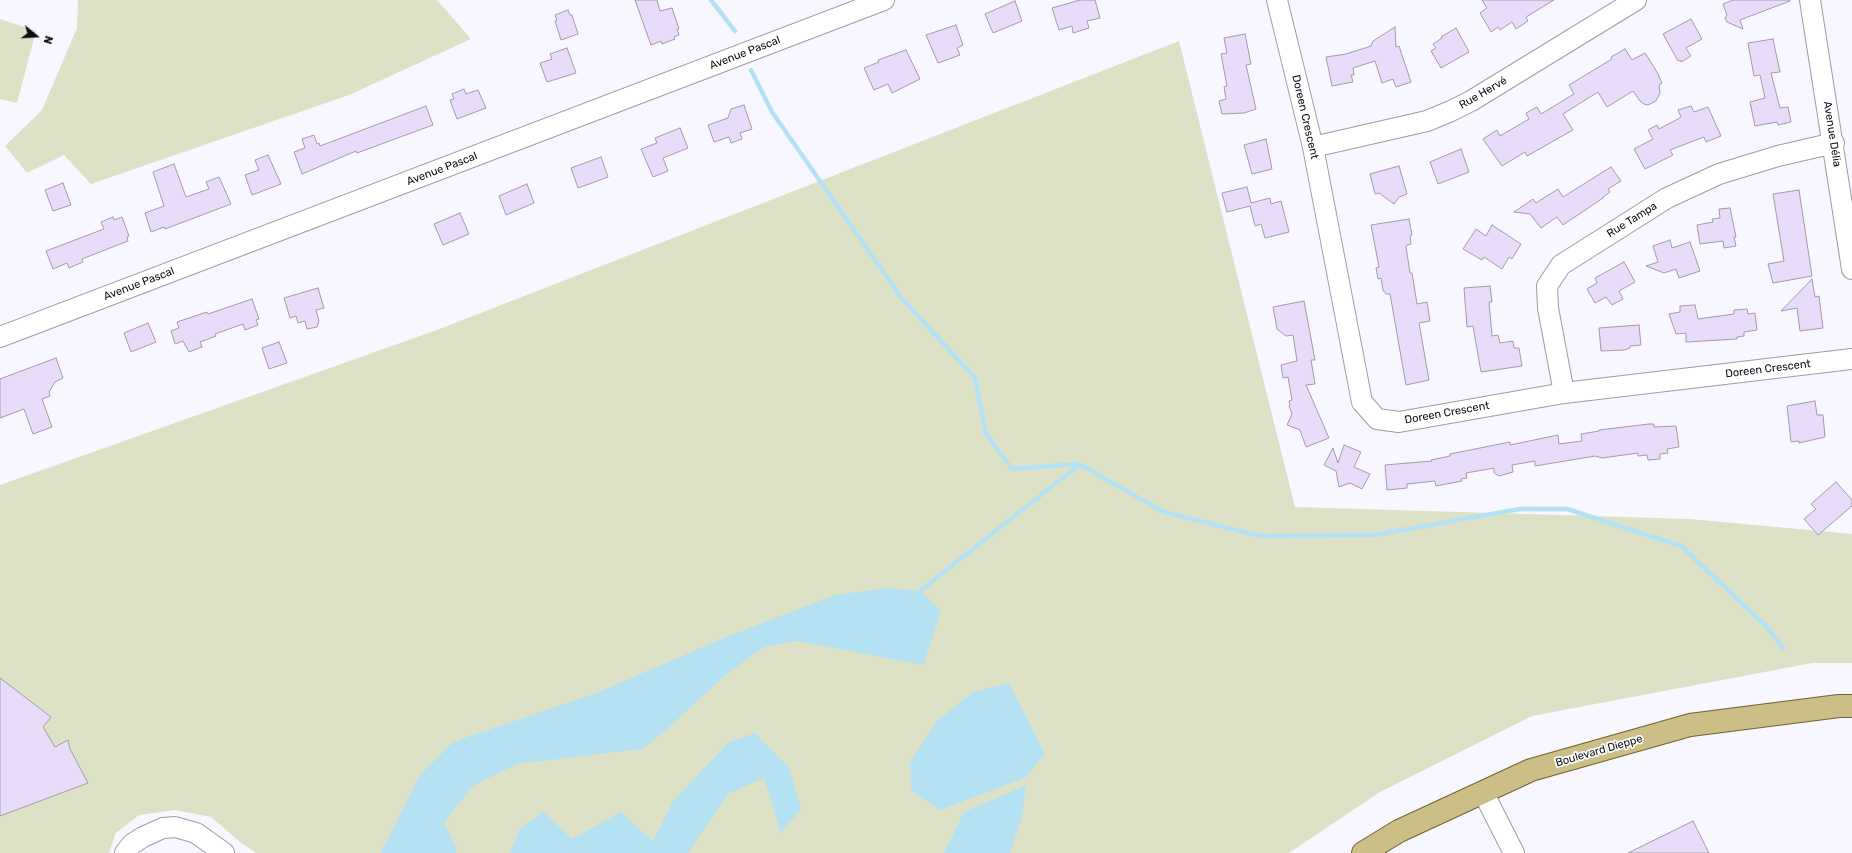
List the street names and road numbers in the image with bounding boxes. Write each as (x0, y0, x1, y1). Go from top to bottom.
street label: Avenue Pascal (708, 33, 782, 73)
street label: Doreen Crescent (1289, 74, 1321, 160)
street label: Rue Hervé (1457, 74, 1509, 112)
street label: Avenue Délia (1820, 100, 1844, 168)
street label: Avenue Pascal (405, 149, 479, 189)
street label: Rue Tampa (1605, 199, 1659, 241)
street label: Avenue Pascal (102, 264, 176, 304)
street label: Doreen Crescent (1725, 357, 1811, 381)
street label: Doreen Crescent (1404, 399, 1490, 427)
street label: Boulevard Dieppe (1554, 732, 1644, 770)

